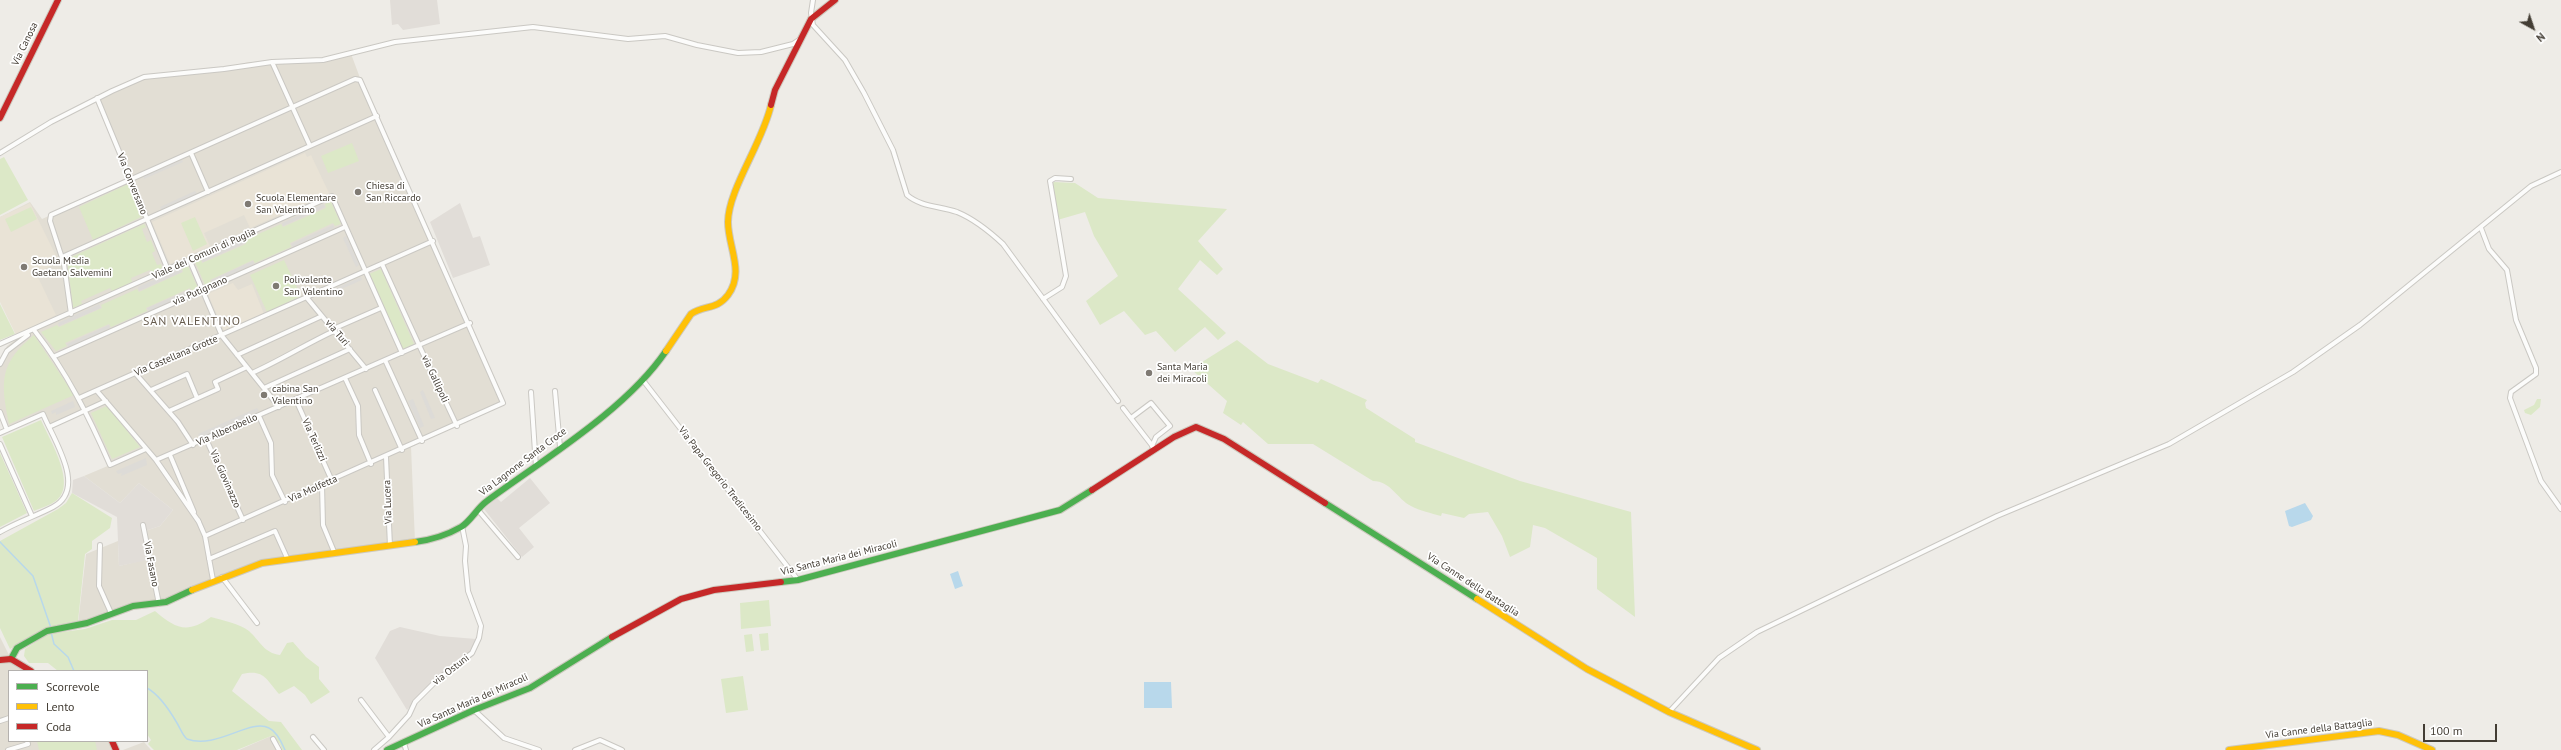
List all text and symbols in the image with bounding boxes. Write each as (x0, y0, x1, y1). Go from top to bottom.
north arrow (2513, 8, 2553, 48)
street label: Via Canosa (9, 20, 41, 68)
text: N (2533, 30, 2548, 45)
street label: Via Conversano (114, 151, 150, 217)
place label: Chiesa di San Riccardo (366, 180, 421, 204)
marker: Chiesa di San Riccardo (353, 187, 363, 197)
place label: Scuola Elementare San Valentino (256, 192, 336, 216)
marker: Scuola Elementare San Valentino (243, 199, 253, 209)
street label: Viale dei Comuni di Puglia (150, 226, 258, 282)
place label: Scuola Media Gaetano Salvemini (32, 255, 112, 278)
marker: Scuola Media Gaetano Salvemini (19, 262, 29, 272)
street label: via Putignano (171, 274, 229, 308)
place label: Polivalente San Valentino (284, 274, 343, 298)
marker: Polivalente San Valentino (271, 281, 281, 291)
district label: SAN VALENTINO (143, 315, 241, 329)
street label: via Turi (322, 317, 352, 349)
street label: Via Castellana Grotte (132, 333, 220, 379)
street label: via Gallipoli (419, 353, 451, 405)
place label: Santa Maria dei Miracoli (1157, 361, 1208, 384)
marker: Santa Maria dei Miracoli (1144, 368, 1154, 378)
place label: cabina San Valentino (272, 383, 318, 406)
marker: cabina San Valentino (259, 390, 269, 400)
street label: Via Alberobello (195, 411, 259, 449)
street label: Via Terlizzi (299, 417, 329, 463)
street label: Via Papa Gregorio Tredicesimo (675, 424, 765, 534)
street label: Via Lagnone Santa Croce (477, 425, 569, 499)
street label: Via Giovinazzo (207, 448, 243, 510)
street label: Via Molfetta (287, 473, 339, 505)
street label: Via Lucera (381, 480, 395, 524)
street label: Via Santa Maria dei Miracoli (780, 538, 898, 578)
street label: Via Fasano (141, 540, 161, 588)
street label: Via Canne della Battaglia (1425, 551, 1521, 619)
street label: via Ostuni (430, 652, 472, 688)
legend (8, 670, 148, 742)
street label: Via Santa Maria dei Miracoli (416, 671, 530, 731)
text: Scorrevole (46, 679, 100, 694)
text: Lento (46, 699, 75, 714)
street label: Via Canne della Battaglia (2265, 716, 2373, 742)
scale bar (2425, 716, 2499, 742)
text: Coda (46, 719, 71, 734)
text: 100 m (2430, 723, 2463, 738)

